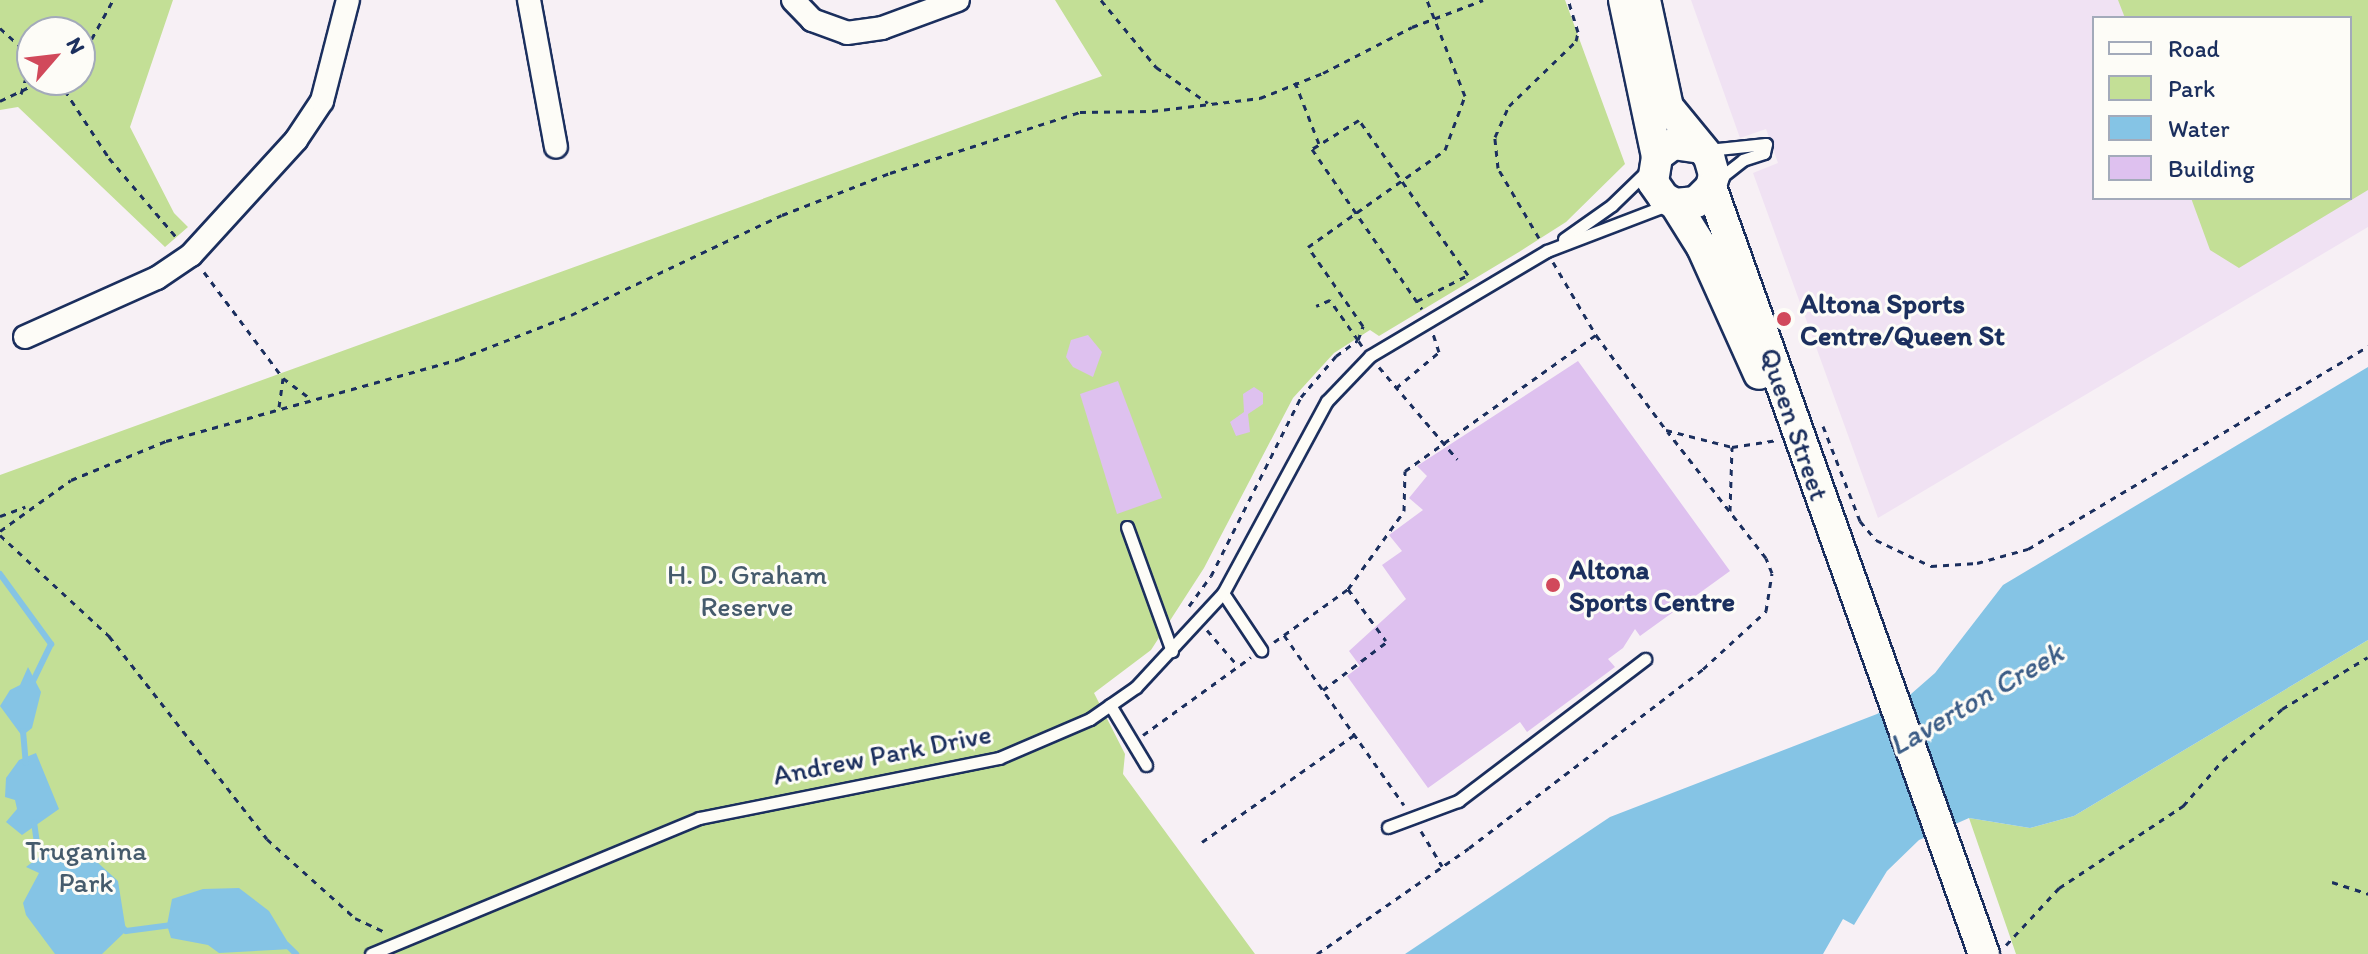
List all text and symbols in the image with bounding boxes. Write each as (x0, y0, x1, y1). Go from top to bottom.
north arrow (16, 16, 96, 96)
legend (2092, 16, 2352, 200)
text: N (60, 33, 91, 58)
text: Road (2168, 34, 2220, 63)
text: Park (2168, 74, 2215, 103)
text: Water (2168, 114, 2230, 143)
text: Building (2168, 154, 2255, 183)
place label: Altona Sports Centre/Queen St (1800, 286, 2005, 352)
marker: Altona Sports Centre/Queen St (1775, 310, 1793, 328)
street label: Queen Street (1753, 344, 1837, 504)
place label: Altona Sports Centre (1569, 552, 1736, 618)
park label: H. D. Graham Reserve (667, 557, 827, 623)
marker: Altona Sports Centre (1544, 576, 1562, 594)
water label: Laverton Creek (1883, 635, 2069, 763)
street label: Andrew Park Drive (769, 716, 995, 792)
park label: Truganina Park (25, 833, 147, 899)

